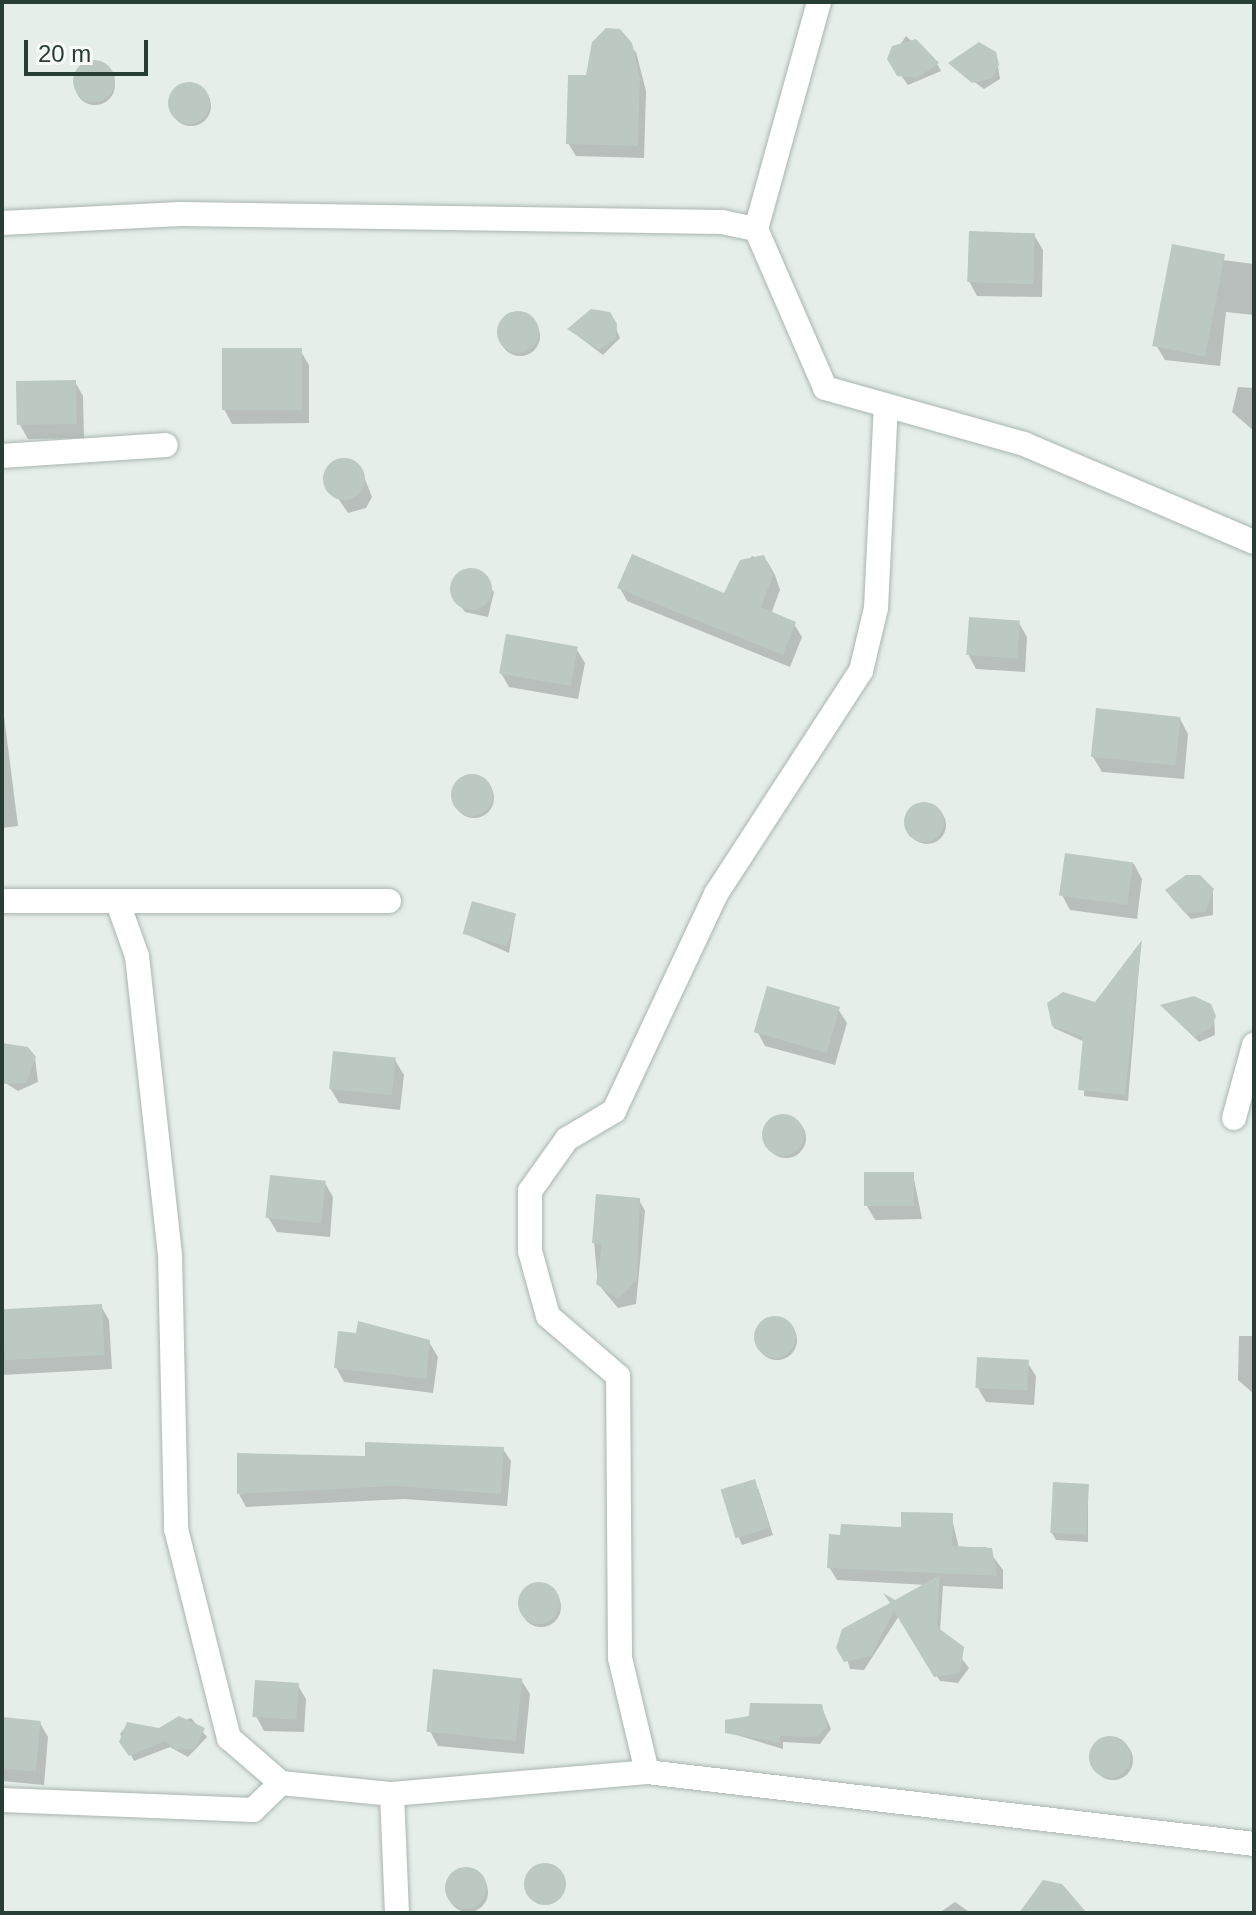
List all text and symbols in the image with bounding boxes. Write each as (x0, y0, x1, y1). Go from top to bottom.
scale bar (28, 24, 152, 74)
text: 20 m (38, 40, 91, 67)

